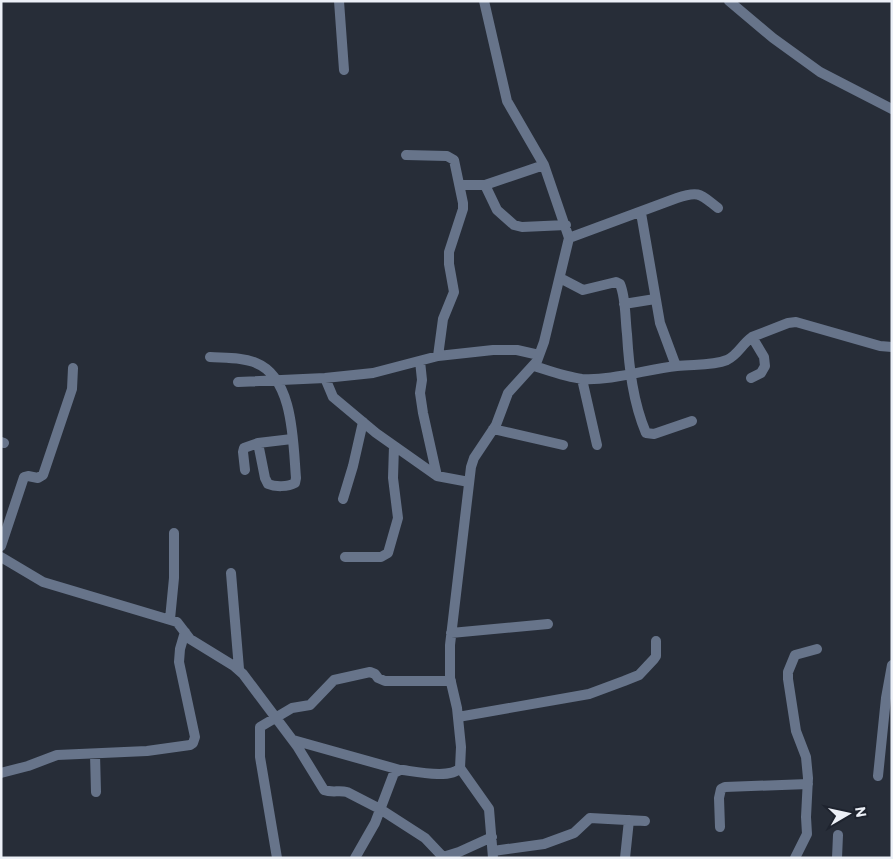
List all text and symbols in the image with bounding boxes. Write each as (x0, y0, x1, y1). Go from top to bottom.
north arrow (823, 789, 873, 839)
text: N (852, 805, 871, 818)

